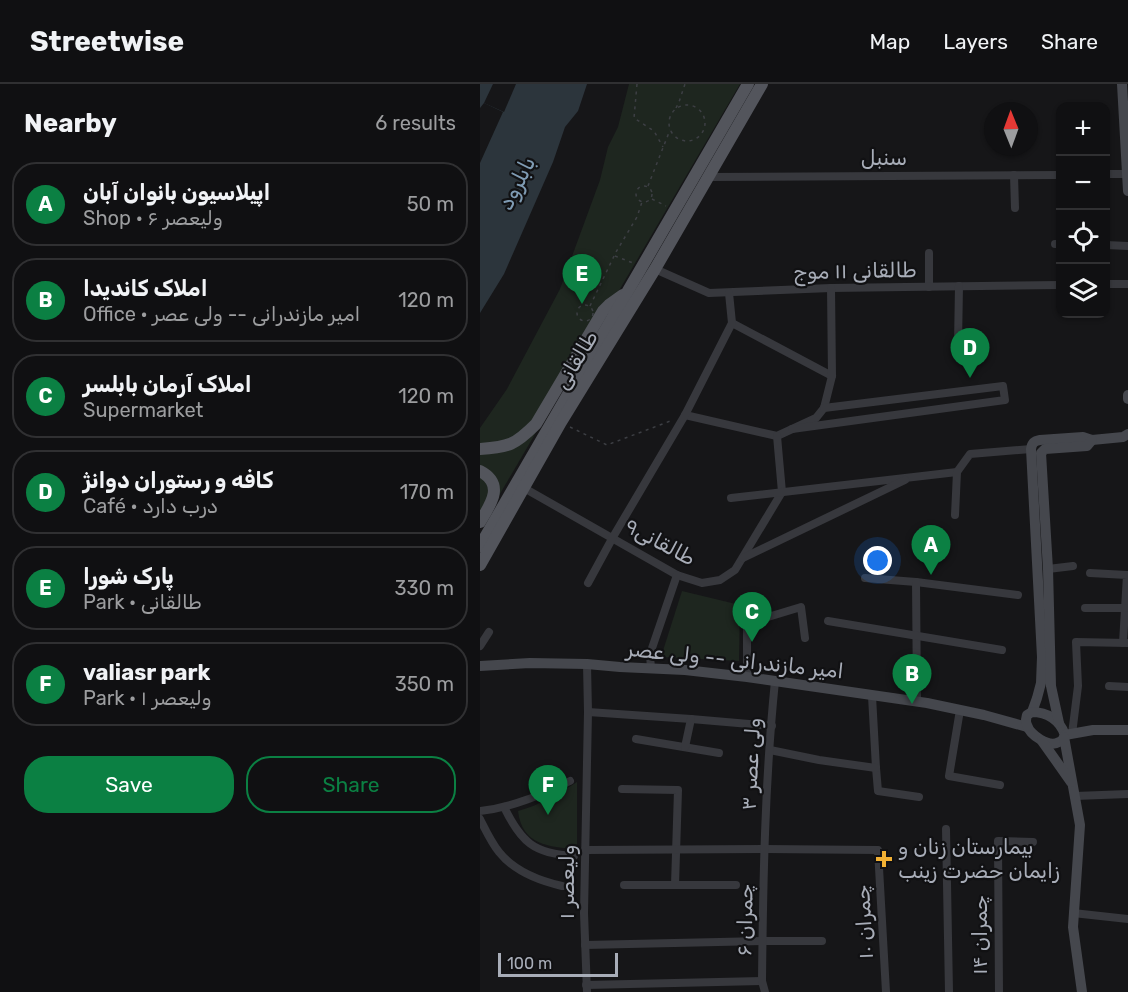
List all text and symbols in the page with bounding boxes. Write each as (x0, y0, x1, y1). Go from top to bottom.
text: Streetwise (30, 25, 184, 58)
text: Map (869, 29, 910, 54)
text: Layers (943, 29, 1008, 54)
text: Share (1041, 29, 1098, 54)
north arrow (984, 102, 1038, 156)
map controls (1056, 102, 1110, 318)
button: + (1056, 102, 1110, 156)
text: Nearby (24, 108, 117, 139)
text: 6 results (375, 111, 456, 135)
street label: سنبل (861, 145, 907, 170)
water label: بابلرود (492, 152, 541, 215)
button: − (1056, 156, 1110, 210)
text: اپیلاسیون بانوان آبان (83, 179, 270, 206)
text: A (38, 192, 53, 216)
text: 50 m (407, 192, 454, 216)
text: Shop · ولیعصر ۶ (83, 206, 223, 230)
button: locate (1056, 210, 1110, 264)
pin: E (562, 254, 602, 304)
street label: طالقانی ۱۱ موج (793, 257, 917, 286)
button: layers (1056, 264, 1110, 318)
text: املاک کاندیدا (83, 275, 208, 302)
text: B (38, 288, 53, 312)
text: 120 m (398, 288, 454, 312)
text: Office · امیر مازندرانی -- ولی عصر (83, 302, 360, 326)
street label: طالقانی (548, 326, 603, 394)
pin: D (950, 328, 990, 378)
text: املاک آرمان بابلسر (83, 371, 252, 398)
text: C (38, 384, 53, 408)
text: 120 m (398, 384, 454, 408)
text: Supermarket (83, 398, 203, 422)
text: کافه و رستوران دوانژ (83, 467, 273, 494)
text: D (38, 480, 53, 504)
text: 170 m (400, 480, 454, 504)
text: Café · درب دارد (83, 494, 218, 518)
street label: طالقانی۹ (621, 513, 700, 571)
pin: A (912, 526, 950, 575)
your location (863, 546, 892, 575)
text: پارک شورا (83, 563, 174, 590)
text: E (39, 576, 52, 600)
text: 330 m (395, 576, 454, 600)
text: Park · طالقانی (83, 590, 202, 614)
pin: C (732, 592, 772, 642)
street label: امیر مازندرانی -- ولی عصر (623, 635, 845, 684)
pin: B (892, 654, 932, 704)
text: valiasr park (83, 659, 210, 686)
text: F (39, 672, 52, 696)
text: 350 m (395, 672, 454, 696)
text: Park · ولیعصر ۱ (83, 686, 212, 710)
street label: ولی عصر ۳ (736, 717, 766, 811)
button: Save (24, 756, 234, 813)
button: Share (246, 756, 456, 813)
pin: F (528, 766, 568, 815)
place label: بیمارستان زنان و زایمان حضرت زینب (898, 834, 1060, 883)
street label: ولیعصر ۱ (554, 845, 580, 919)
marker: بیمارستان زنان و زایمان حضرت زینب (875, 850, 893, 868)
street label: چمران ۶ (731, 884, 759, 956)
street label: چمران ۱۰ (849, 884, 879, 960)
street label: چمران ۱۴ (967, 895, 993, 975)
scale bar (498, 950, 618, 978)
text: 100 m (507, 954, 552, 973)

